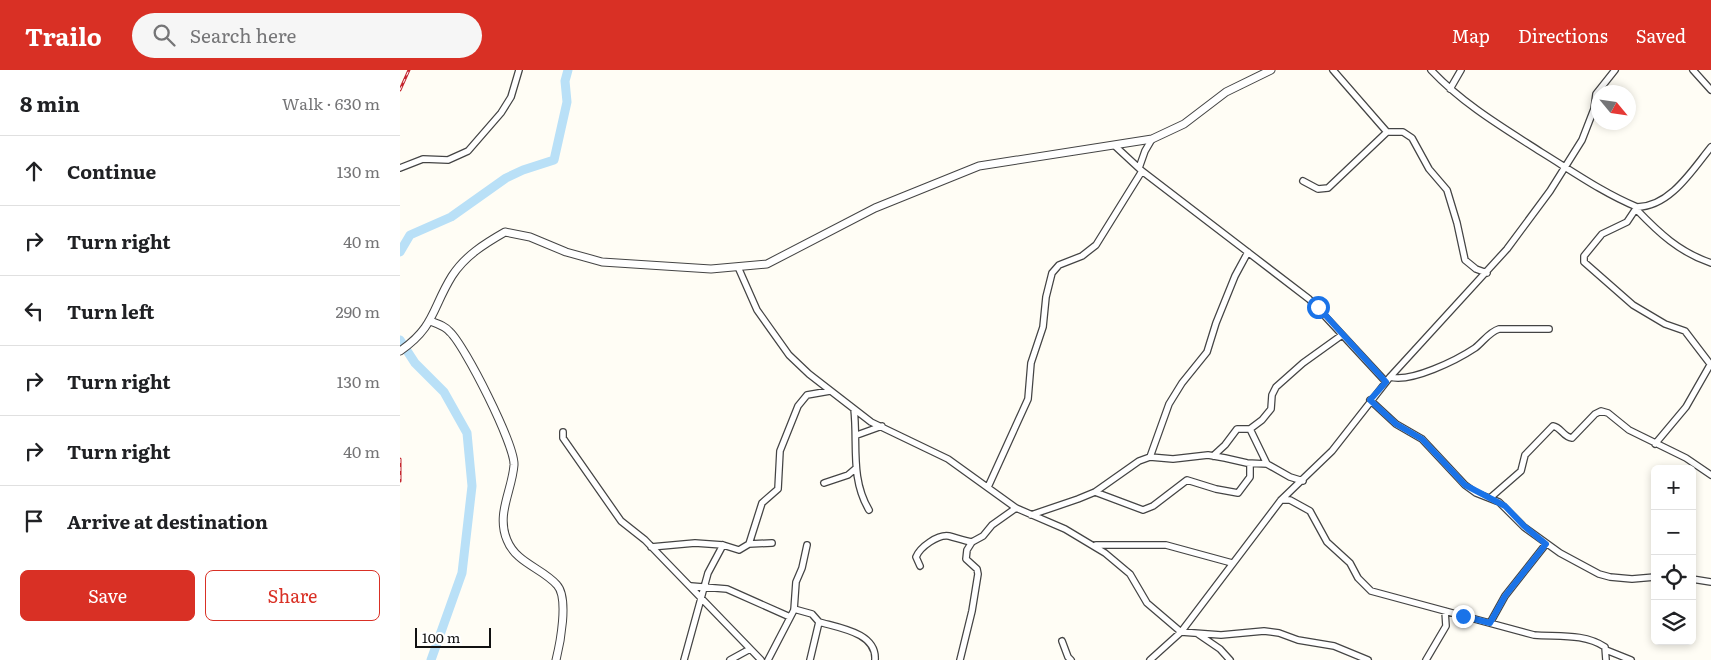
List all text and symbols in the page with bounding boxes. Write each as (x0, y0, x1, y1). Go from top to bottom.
search box (132, 13, 482, 58)
text: Trailo (25, 18, 102, 53)
icon: search (150, 21, 178, 49)
text: Search here (190, 21, 296, 49)
text: Map (1452, 22, 1490, 49)
text: Directions (1518, 22, 1608, 49)
text: Saved (1636, 22, 1686, 49)
north arrow (1591, 85, 1636, 130)
text: 8 min (20, 87, 80, 118)
text: Walk · 630 m (282, 91, 380, 115)
icon: ahead (20, 157, 48, 185)
text: Continue (67, 157, 156, 185)
text: 130 m (337, 159, 380, 183)
icon: right (20, 227, 48, 255)
text: Turn right (67, 227, 171, 255)
text: 40 m (343, 229, 380, 253)
route start (1307, 296, 1330, 319)
icon: left (20, 297, 48, 325)
text: Turn left (67, 297, 154, 325)
text: 290 m (336, 299, 380, 323)
icon: right (20, 367, 48, 395)
text: Turn right (67, 367, 171, 395)
text: 130 m (337, 369, 380, 393)
icon: right (20, 437, 48, 465)
text: Turn right (67, 437, 171, 465)
text: 40 m (343, 439, 380, 463)
map controls (1651, 465, 1696, 645)
button: + (1651, 465, 1696, 510)
icon: arrive (20, 507, 48, 535)
text: Arrive at destination (67, 507, 268, 535)
button: − (1651, 510, 1696, 555)
button: locate (1651, 555, 1696, 600)
button: Save (20, 570, 195, 621)
button: Share (205, 570, 380, 621)
button: layers (1651, 600, 1696, 645)
route end (1452, 605, 1475, 628)
scale bar (415, 625, 491, 648)
text: 100 m (422, 627, 460, 647)

